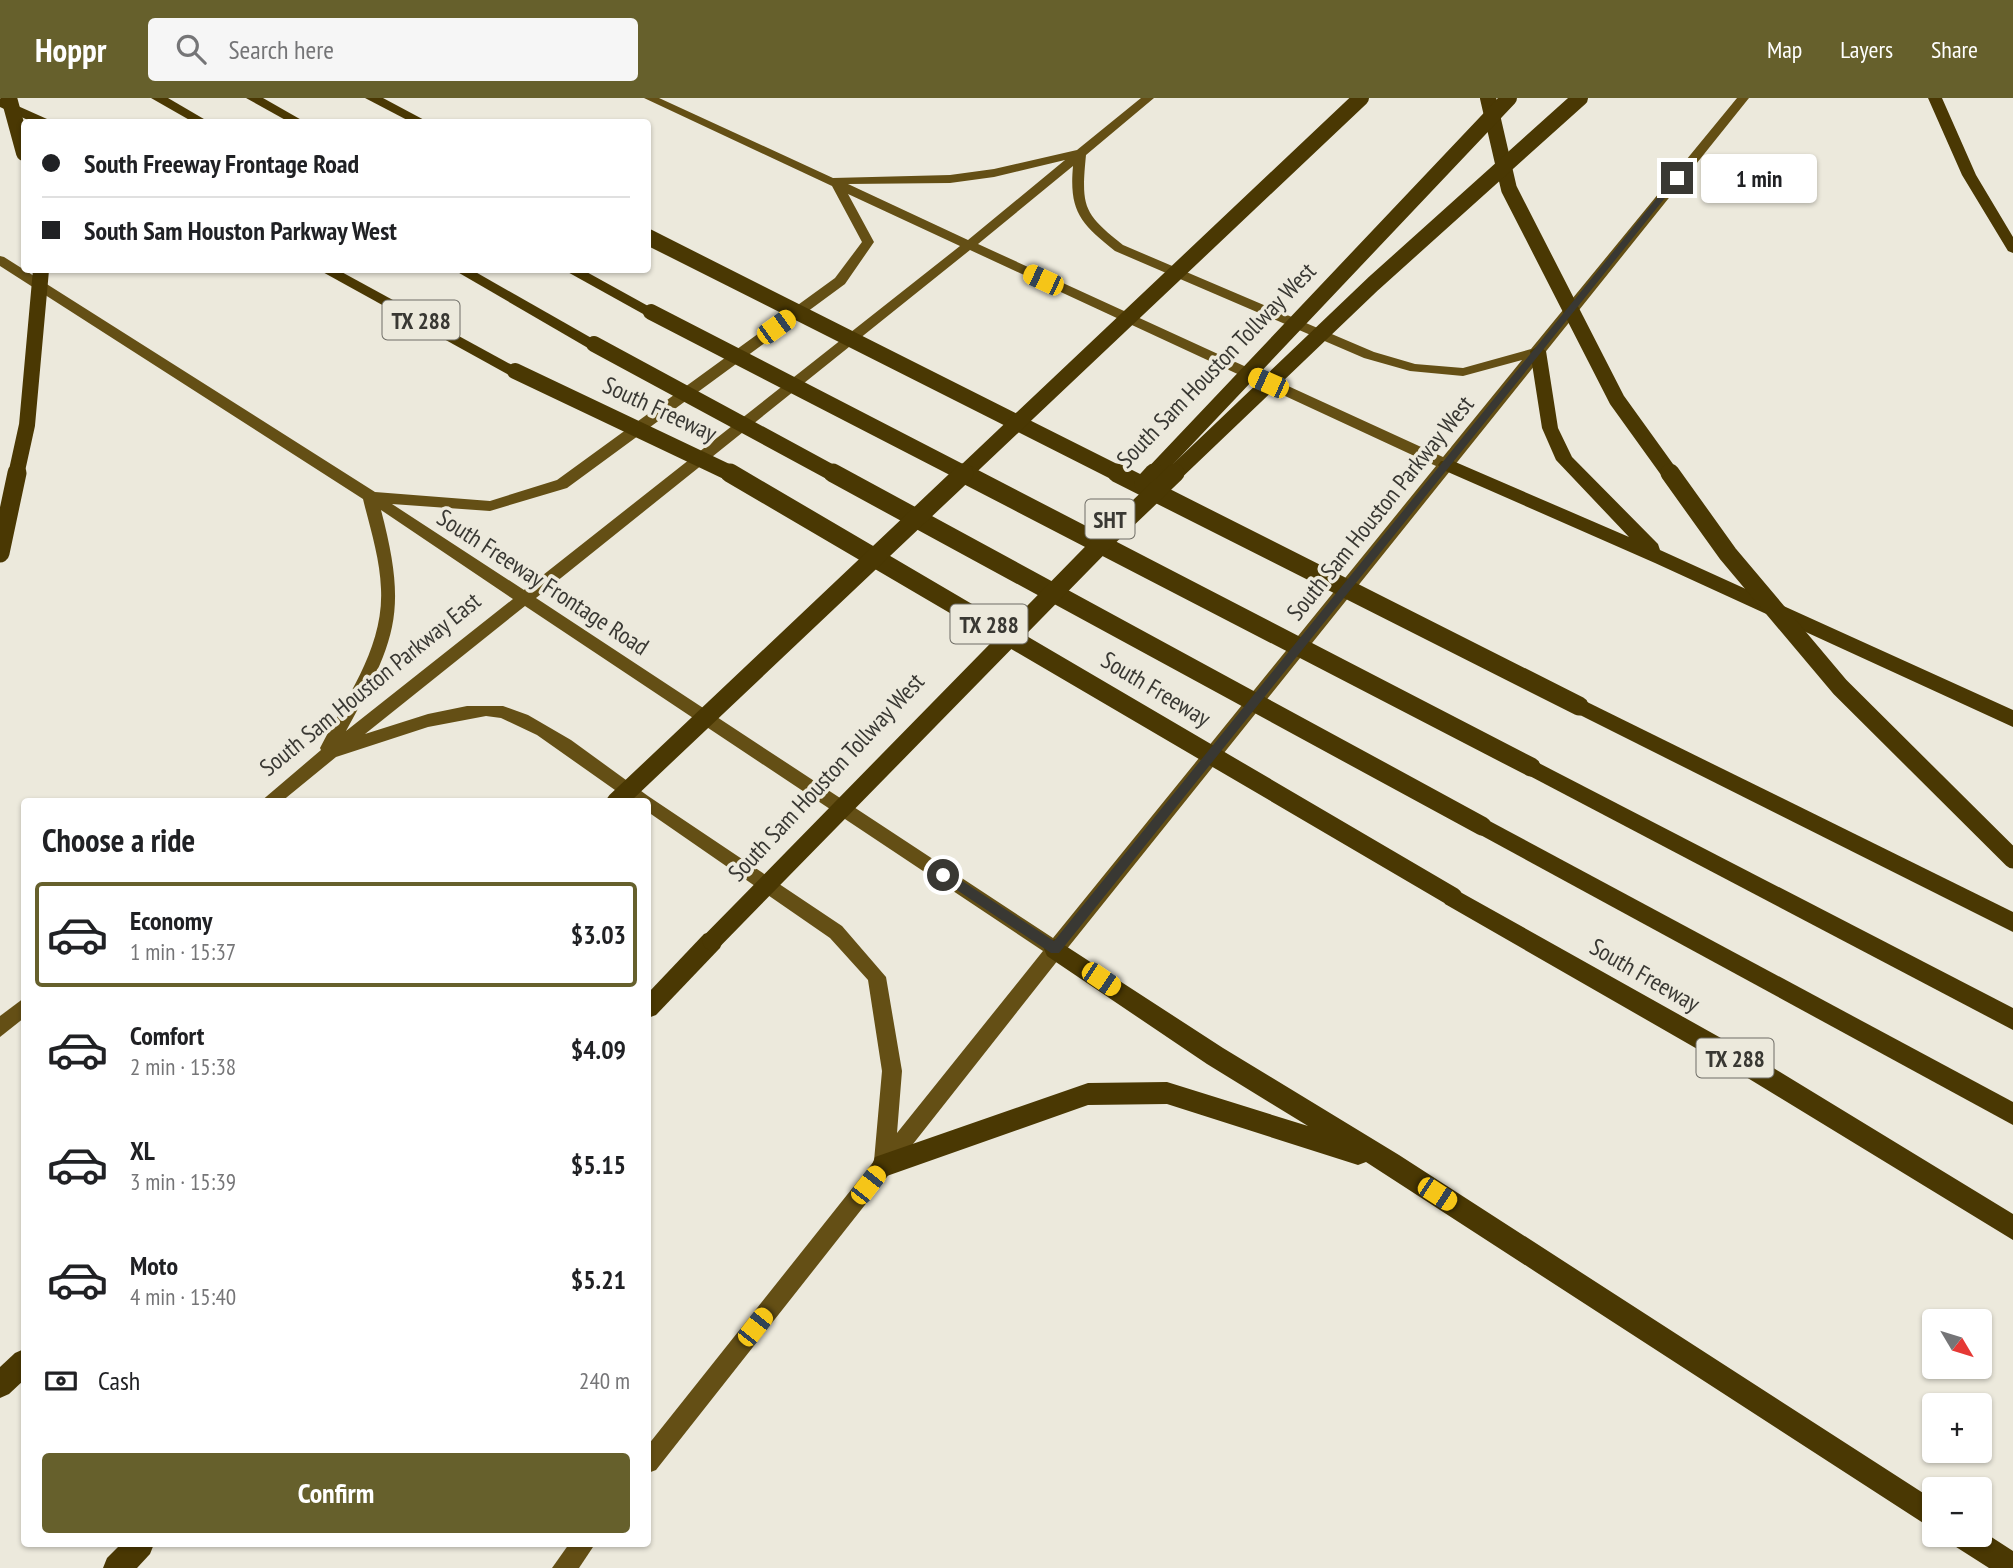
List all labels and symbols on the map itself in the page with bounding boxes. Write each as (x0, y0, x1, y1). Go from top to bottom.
callout: 1 min (1702, 154, 1817, 202)
route end (1661, 162, 1693, 194)
street label: South Sam Houston Tollway West (1110, 255, 1323, 474)
car (1020, 262, 1067, 298)
road number: TX 288 (382, 300, 460, 340)
car (753, 306, 800, 348)
car (1245, 365, 1292, 401)
street label: South Freeway (598, 369, 722, 449)
street label: South Sam Houston Parkway West (1280, 389, 1481, 627)
road number: SHT (1086, 500, 1134, 538)
street label: South Freeway Frontage Road (431, 502, 655, 662)
street label: South Sam Houston Parkway East (253, 585, 487, 783)
road number: TX 288 (950, 604, 1028, 644)
street label: South Freeway (1096, 644, 1216, 734)
street label: South Sam Houston Tollway West (721, 666, 931, 888)
route start (927, 859, 959, 891)
street label: South Freeway (1584, 931, 1706, 1019)
car (1078, 959, 1125, 999)
road number: TX 288 (1696, 1038, 1774, 1077)
car (847, 1162, 890, 1208)
car (1414, 1174, 1461, 1214)
car (734, 1304, 777, 1350)
north arrow (1922, 1309, 1992, 1379)

